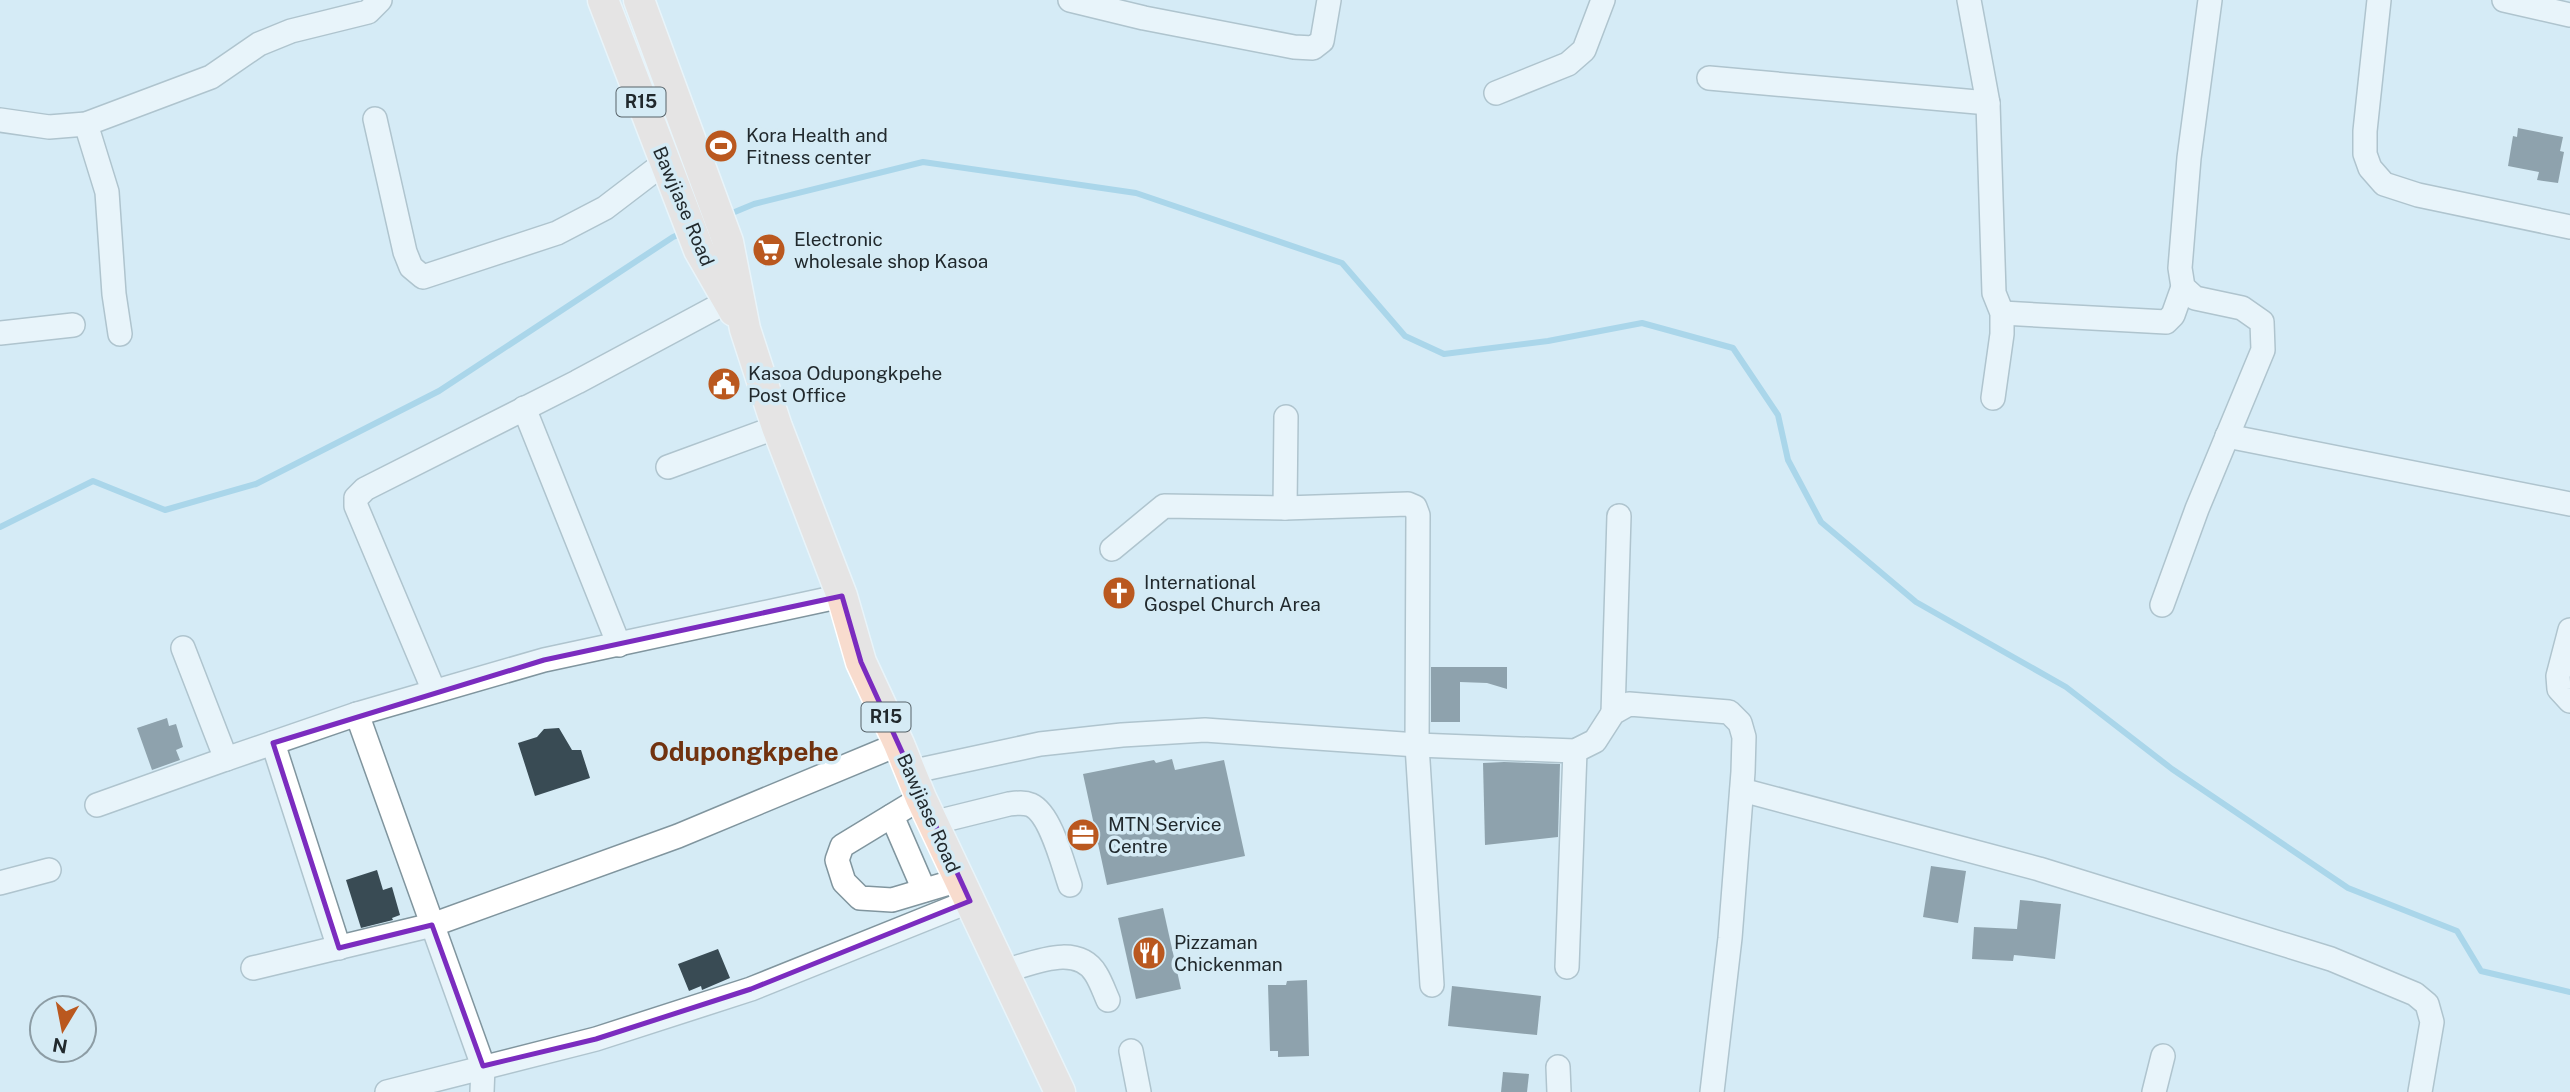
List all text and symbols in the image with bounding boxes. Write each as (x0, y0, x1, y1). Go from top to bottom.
road number: R15 (616, 88, 666, 116)
place label: Kora Health and Fitness center (746, 124, 888, 168)
sports icon: Kora Health and Fitness center (702, 127, 740, 165)
street label: Bawjiase Road (649, 143, 719, 269)
place label: Electronic wholesale shop Kasoa (794, 228, 988, 272)
supermarket icon: Electronic wholesale shop Kasoa (750, 231, 788, 269)
place label: Kasoa Odupongkpehe Post Office (748, 362, 942, 406)
public building icon: Kasoa Odupongkpehe Post Office (705, 365, 743, 403)
place label: International Gospel Church Area (1144, 571, 1321, 615)
church icon: International Gospel Church Area (1100, 574, 1138, 612)
road number: R15 (862, 702, 910, 732)
district label: Odupongkpehe (649, 736, 839, 767)
street label: Bawjiase Road (893, 750, 965, 876)
place label: MTN Service Centre (1108, 813, 1222, 857)
office icon: MTN Service Centre (1064, 816, 1102, 854)
place label: Pizzaman Chickenman (1174, 931, 1283, 975)
restaurant icon: Pizzaman Chickenman (1130, 934, 1168, 972)
north arrow (28, 994, 98, 1064)
text: N (51, 1034, 69, 1058)

